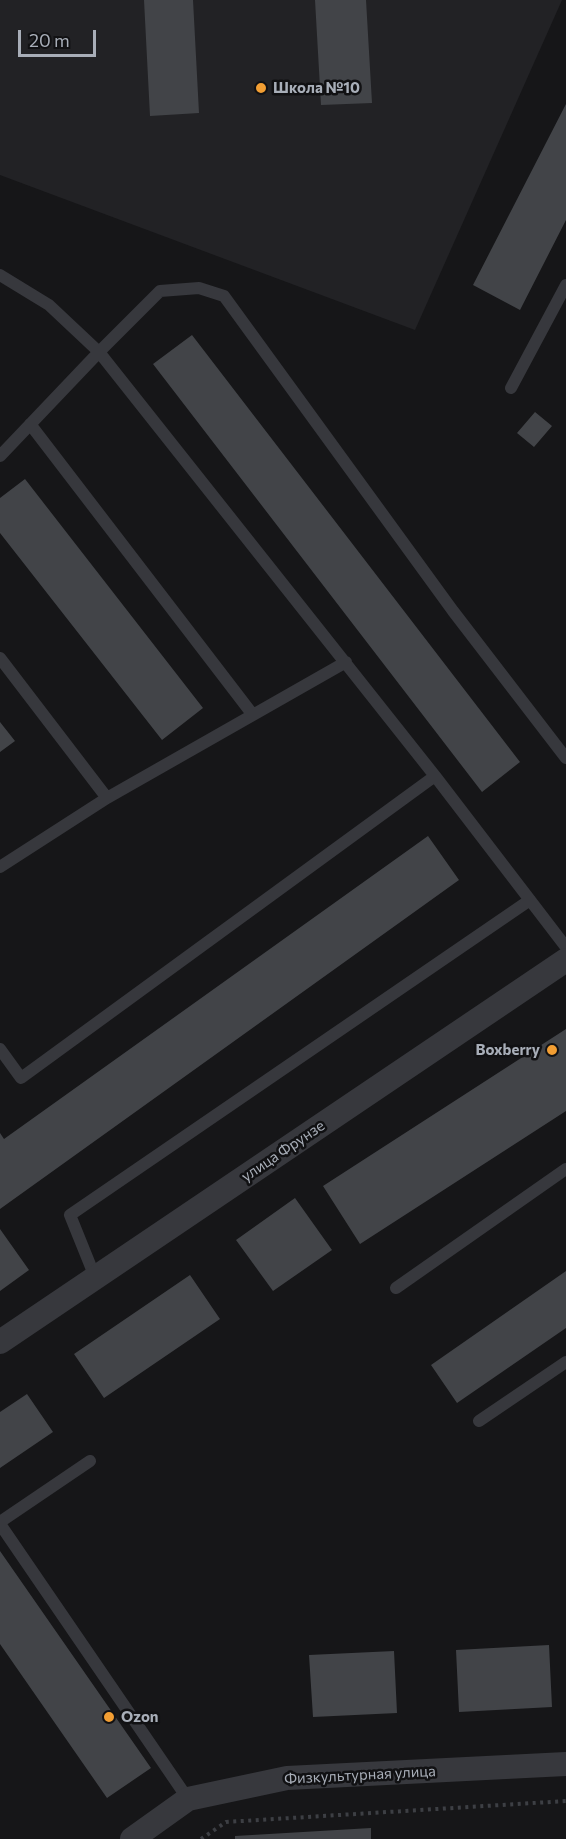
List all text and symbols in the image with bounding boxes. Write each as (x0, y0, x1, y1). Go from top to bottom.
scale bar (21, 18, 99, 56)
text: 20 m (29, 29, 70, 51)
place label: Школа №10 (273, 79, 360, 97)
marker: Школа №10 (254, 81, 268, 95)
place label: Boxberry (476, 1041, 540, 1059)
marker: Boxberry (545, 1043, 559, 1057)
street label: улица Фрунзе (238, 1116, 328, 1186)
place label: Ozon (121, 1708, 159, 1726)
marker: Ozon (102, 1710, 116, 1724)
street label: Физкультурная улица (284, 1762, 436, 1788)

